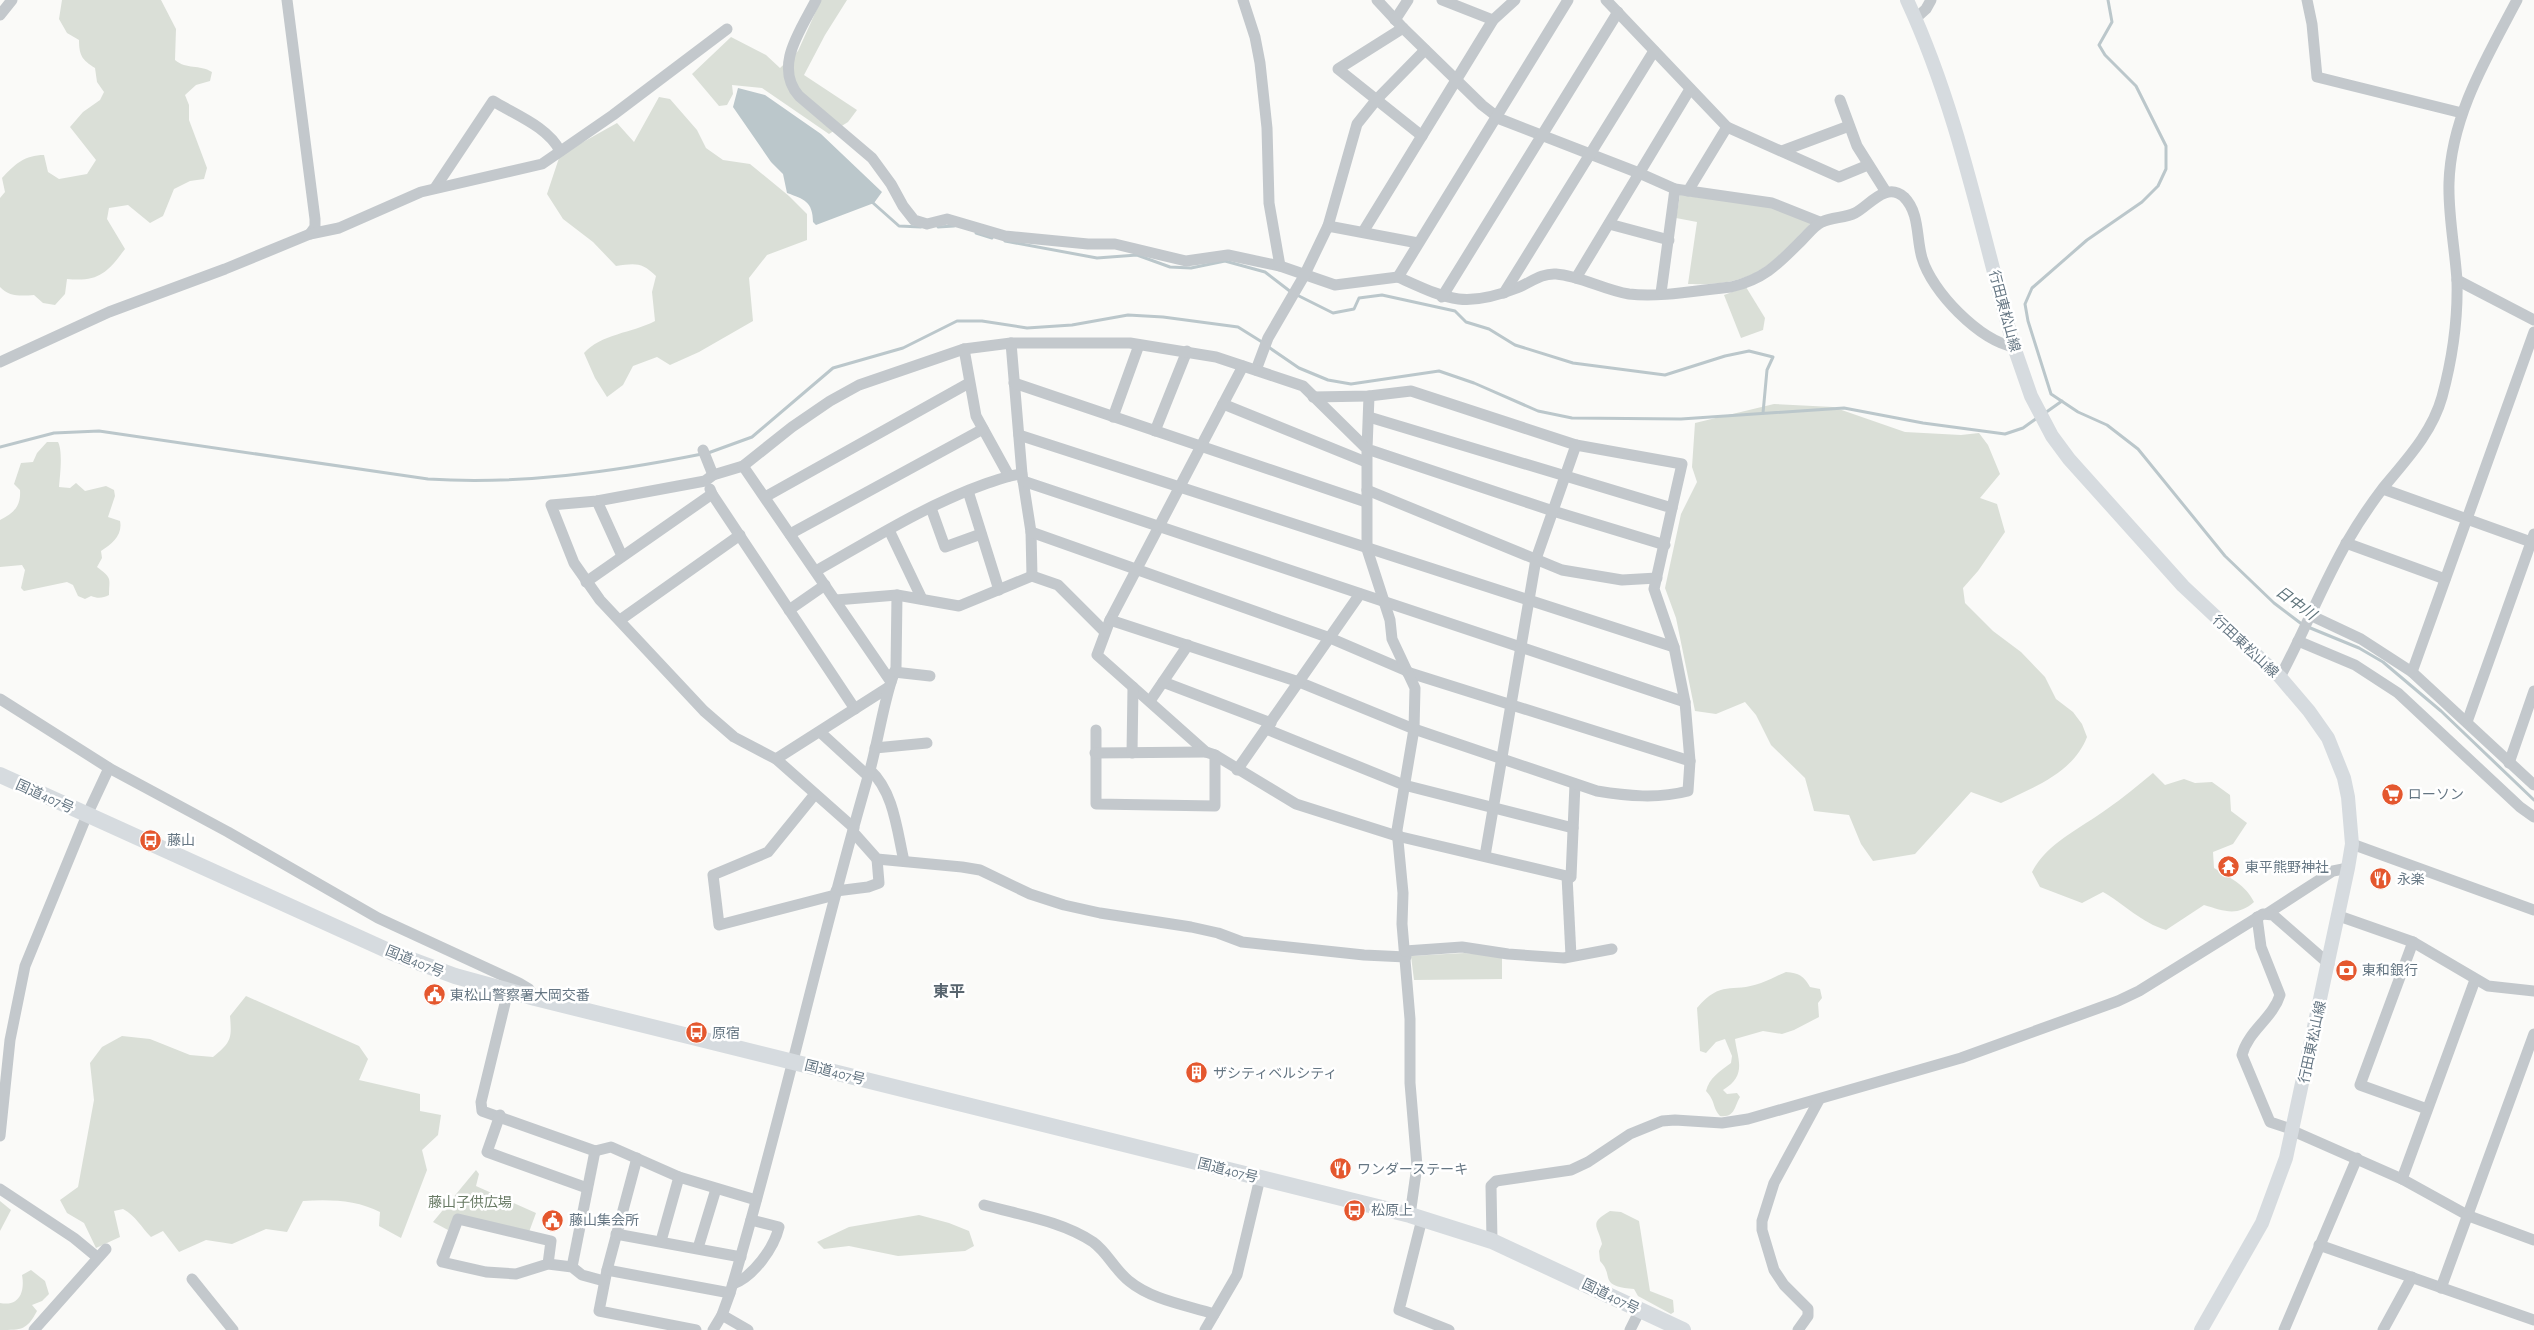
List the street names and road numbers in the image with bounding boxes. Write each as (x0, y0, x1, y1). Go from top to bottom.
street label: 行田東松山線 (1986, 269, 2023, 354)
street label: 行田東松山線 (2210, 612, 2281, 680)
street label: 国道407号 (13, 777, 76, 816)
street label: 国道407号 (383, 943, 446, 980)
street label: 行田東松山線 (2296, 999, 2329, 1085)
street label: 国道407号 (803, 1058, 867, 1087)
street label: 国道407号 (1196, 1156, 1260, 1185)
street label: 国道407号 (1580, 1276, 1642, 1317)

